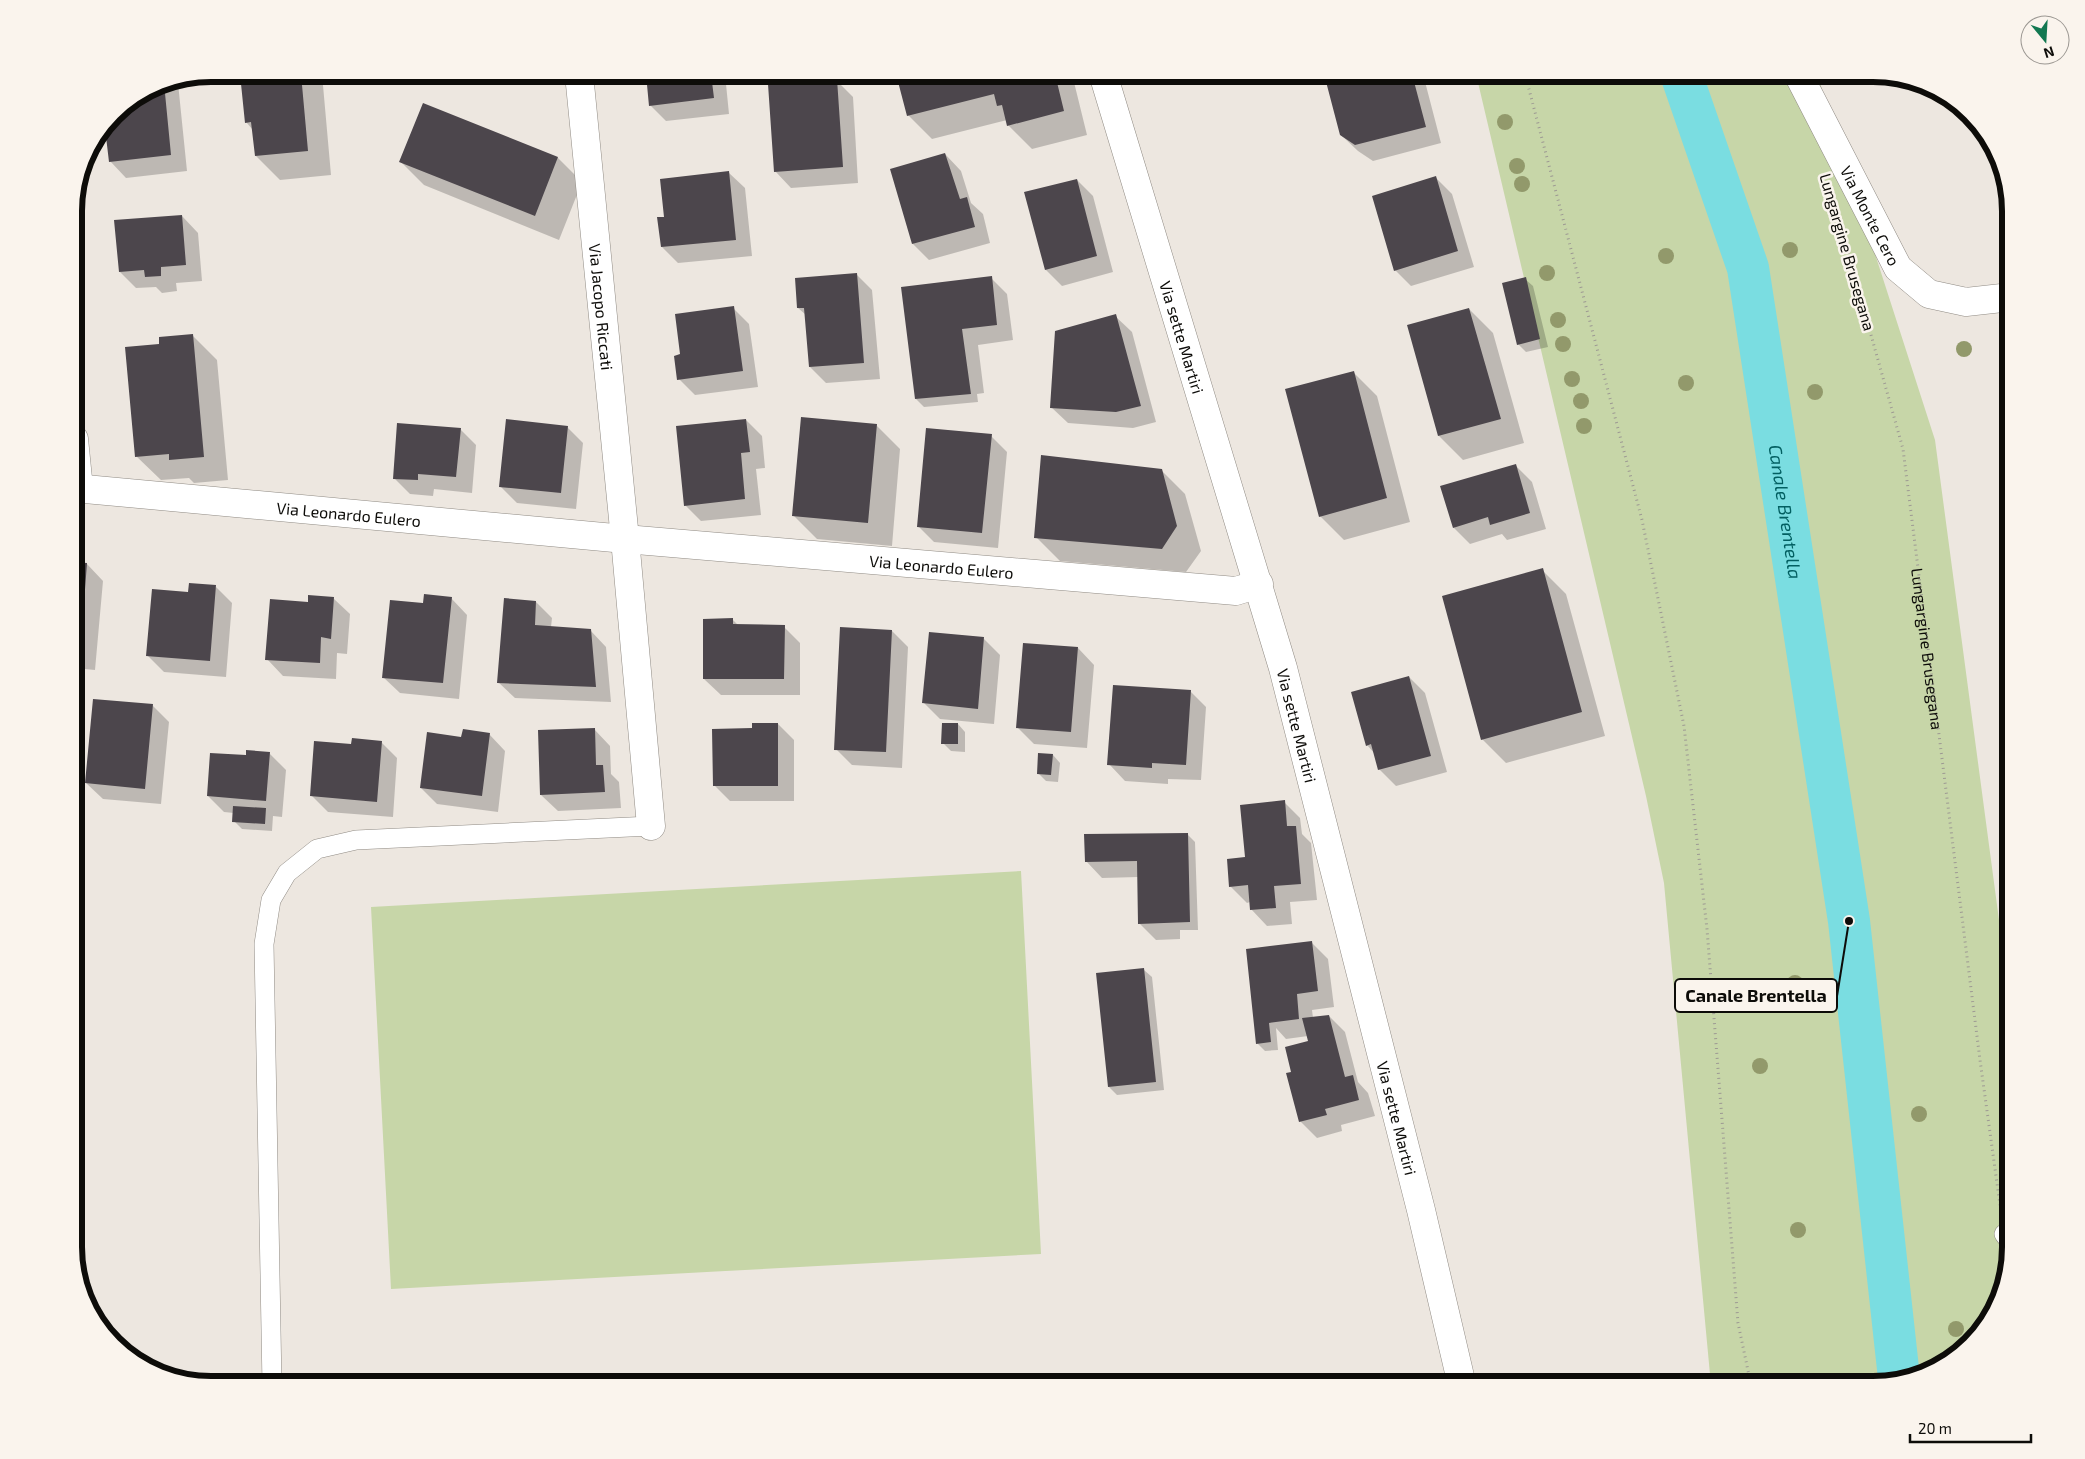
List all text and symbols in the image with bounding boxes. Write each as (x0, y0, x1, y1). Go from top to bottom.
north arrow (2020, 15, 2070, 65)
text: N (2042, 43, 2057, 62)
street label: Via Monte Cero (1837, 162, 1904, 268)
street label: Lungargine Brusegana (1816, 171, 1880, 333)
street label: Via Jacopo Riccati (586, 243, 618, 371)
street label: Via sette Martiri (1157, 278, 1209, 396)
water label: Canale Brentella (1764, 443, 1807, 581)
street label: Via Leonardo Eulero (276, 497, 422, 530)
street label: Via Leonardo Eulero (868, 550, 1015, 582)
street label: Lungargine Brusegana (1909, 567, 1948, 731)
street label: Via sette Martiri (1274, 666, 1321, 785)
callout: Canale Brentella (1675, 979, 1837, 1012)
text: Canale Brentella (1685, 984, 1827, 1006)
street label: Via sette Martiri (1374, 1059, 1421, 1177)
scale bar (1910, 1412, 2031, 1444)
text: 20 m (1918, 1419, 1952, 1437)

